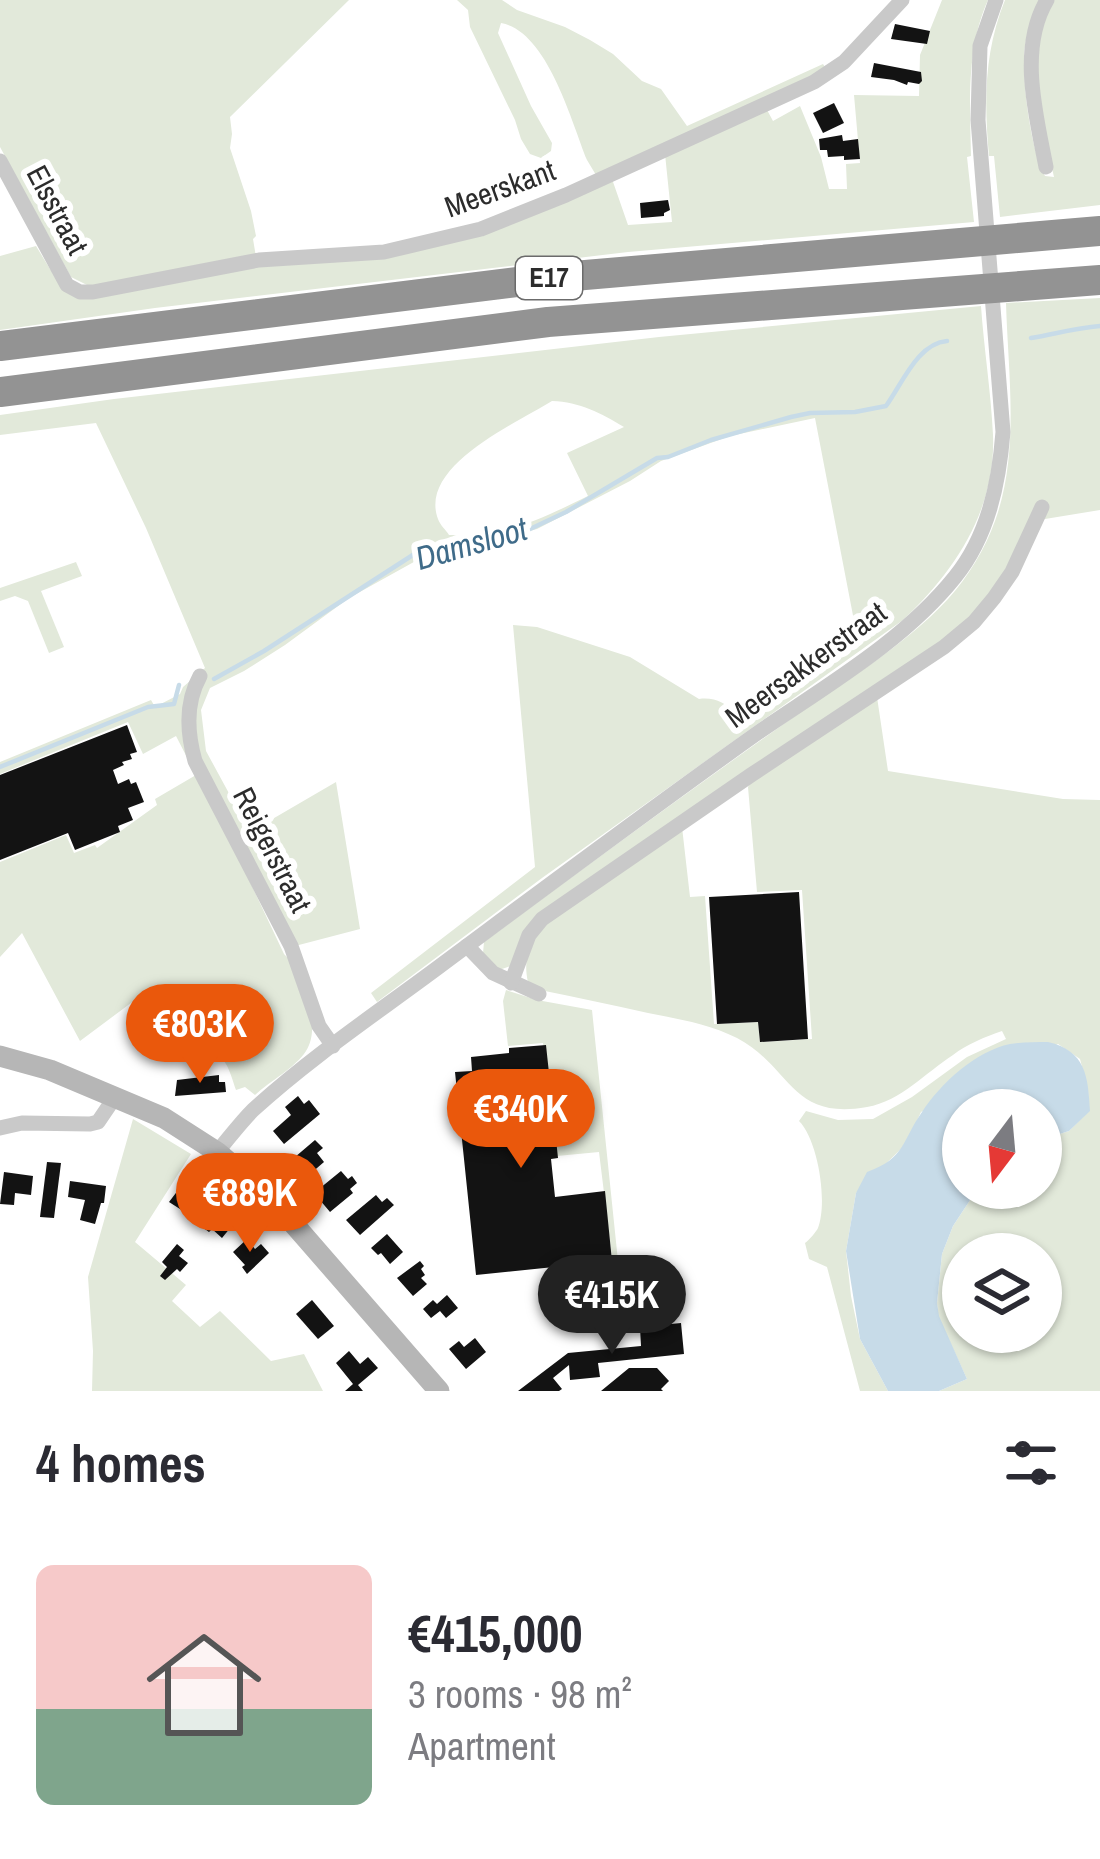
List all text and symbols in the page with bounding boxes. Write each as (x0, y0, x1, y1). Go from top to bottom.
street label: Meerskant (439, 150, 561, 226)
street label: Elsstraat (18, 158, 98, 261)
road number: E17 (516, 257, 582, 299)
water label: Damsloot (410, 506, 533, 580)
street label: Meersakkerstraat (717, 592, 894, 736)
street label: Reigerstraat (224, 780, 322, 919)
pin: €803K (116, 984, 284, 1086)
text: €803K (153, 997, 247, 1049)
pin: €340K (437, 1069, 605, 1171)
text: €340K (474, 1082, 568, 1134)
north arrow (942, 1089, 1062, 1209)
map controls (942, 1089, 1062, 1353)
pin: €889K (166, 1153, 334, 1255)
text: €889K (203, 1166, 297, 1218)
button: layers (942, 1233, 1062, 1353)
pin: €415K (528, 1255, 696, 1357)
text: €415K (565, 1268, 659, 1320)
text: 4 homes (36, 1429, 206, 1498)
icon: filters (998, 1430, 1064, 1496)
text: €415,000 (408, 1599, 582, 1668)
icon: home (132, 1613, 276, 1757)
text: 3 rooms · 98 m² (408, 1668, 632, 1720)
text: Apartment (408, 1720, 556, 1772)

